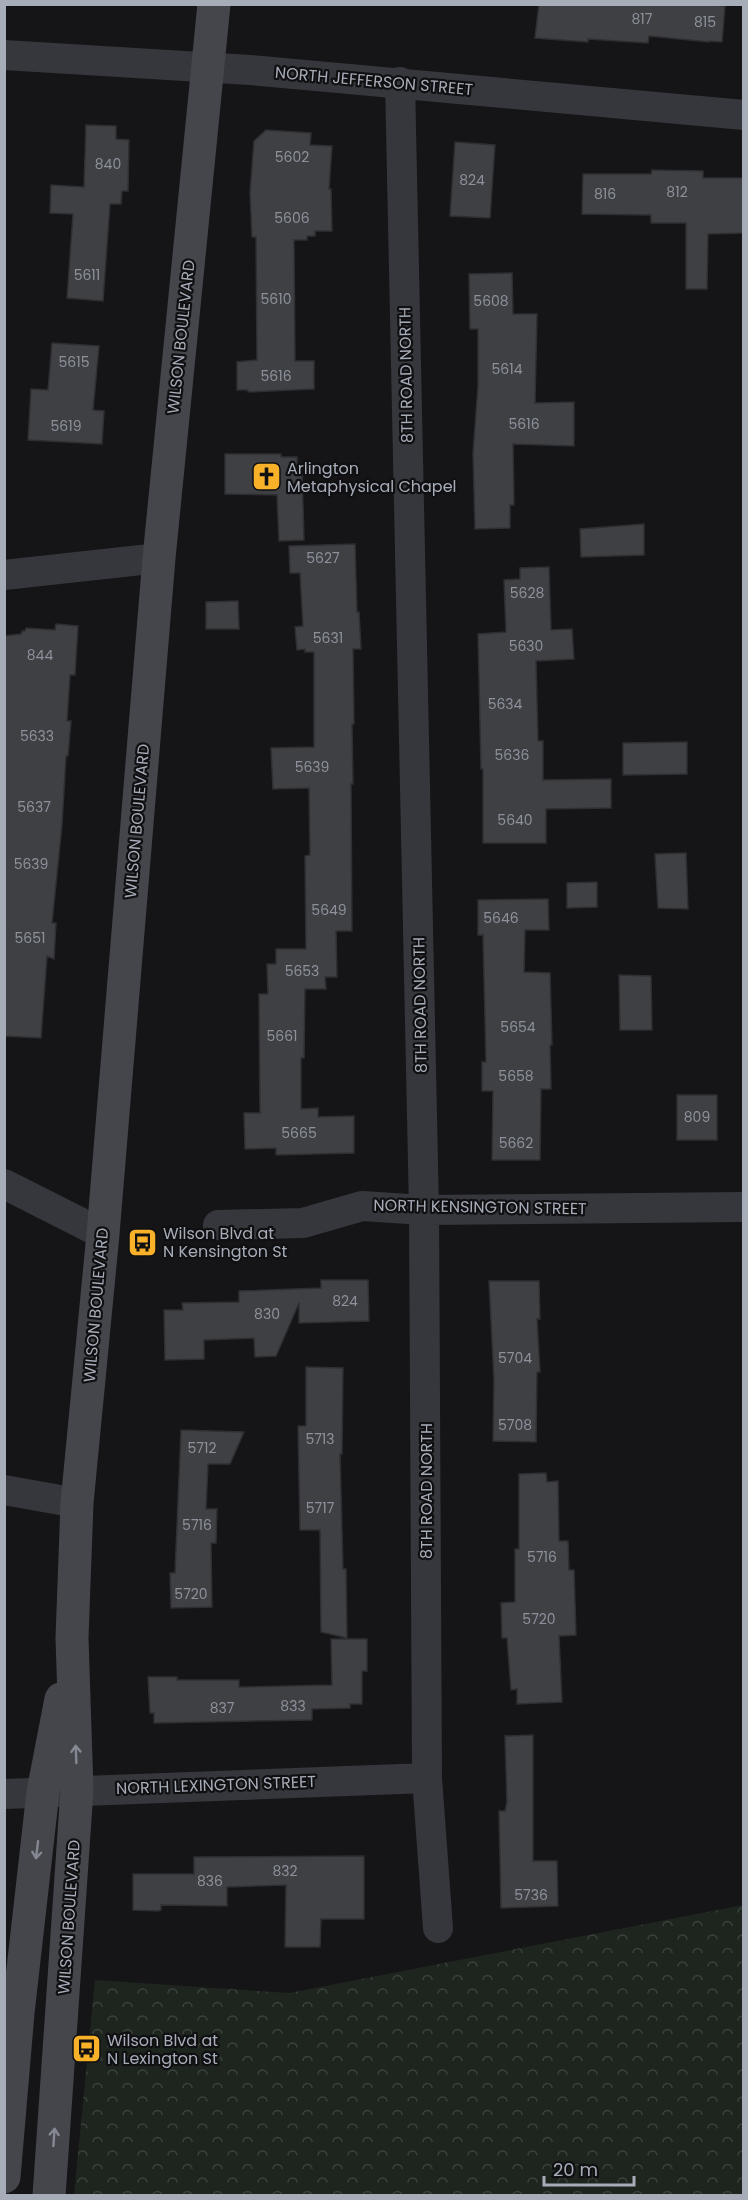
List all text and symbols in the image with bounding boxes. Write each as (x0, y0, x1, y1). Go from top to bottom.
house number: 817 (632, 9, 653, 29)
house number: 815 (694, 12, 716, 32)
street label: NORTH JEFFERSON STREET (274, 61, 474, 101)
house number: 5602 (275, 147, 309, 167)
house number: 840 (95, 154, 121, 174)
house number: 824 (459, 170, 485, 190)
house number: 812 (666, 182, 688, 202)
house number: 816 (594, 184, 616, 204)
house number: 5606 (274, 208, 310, 228)
street label: WILSON BOULEVARD (161, 259, 201, 415)
house number: 5611 (74, 265, 100, 285)
house number: 5610 (261, 289, 291, 309)
house number: 5608 (473, 291, 509, 311)
street label: 8TH ROAD NORTH (393, 307, 419, 443)
house number: 5615 (59, 352, 89, 372)
house number: 5614 (492, 359, 523, 379)
house number: 5616 (260, 366, 292, 386)
house number: 5616 (508, 414, 540, 434)
house number: 5619 (51, 416, 81, 436)
place label: Arlington Metaphysical Chapel (287, 457, 457, 498)
church icon: Arlington Metaphysical Chapel (250, 461, 282, 493)
house number: 5627 (306, 548, 340, 568)
house number: 5628 (510, 583, 544, 603)
house number: 5631 (313, 628, 343, 648)
house number: 5630 (509, 636, 543, 656)
house number: 844 (27, 645, 53, 665)
house number: 5634 (488, 694, 523, 714)
house number: 5633 (20, 726, 54, 746)
street label: WILSON BOULEVARD (119, 743, 155, 899)
house number: 5636 (495, 745, 530, 765)
house number: 5639 (295, 757, 329, 777)
house number: 5637 (17, 797, 51, 817)
house number: 5640 (497, 810, 533, 830)
house number: 5639 (14, 854, 48, 874)
house number: 5649 (311, 900, 347, 920)
house number: 5646 (483, 908, 519, 928)
house number: 5651 (15, 928, 45, 948)
street label: 8TH ROAD NORTH (407, 937, 433, 1073)
house number: 5653 (285, 961, 319, 981)
house number: 5654 (500, 1017, 536, 1037)
house number: 5661 (266, 1026, 298, 1046)
house number: 5658 (498, 1066, 534, 1086)
house number: 809 (684, 1107, 710, 1127)
house number: 5665 (281, 1123, 317, 1143)
house number: 5662 (499, 1133, 533, 1153)
street label: NORTH KENSINGTON STREET (373, 1194, 587, 1220)
place label: Wilson Blvd at N Kensington St (163, 1222, 288, 1263)
bus stop icon: Wilson Blvd at N Kensington St (126, 1226, 158, 1258)
street label: WILSON BOULEVARD (78, 1227, 114, 1383)
house number: 824 (332, 1291, 358, 1311)
house number: 830 (254, 1304, 280, 1324)
house number: 5704 (498, 1348, 532, 1368)
house number: 5708 (498, 1415, 532, 1435)
street label: 8TH ROAD NORTH (415, 1423, 438, 1559)
house number: 5713 (305, 1429, 335, 1449)
house number: 5712 (188, 1438, 216, 1458)
house number: 5717 (306, 1498, 335, 1518)
house number: 5716 (182, 1515, 212, 1535)
house number: 5716 (527, 1547, 557, 1567)
house number: 5720 (174, 1584, 208, 1604)
house number: 5720 (522, 1609, 556, 1629)
house number: 833 (280, 1696, 306, 1716)
house number: 837 (210, 1698, 235, 1718)
one-way arrow (70, 1744, 82, 1764)
street label: NORTH LEXINGTON STREET (116, 1770, 317, 1800)
one-way arrow (32, 1839, 43, 1859)
street label: WILSON BOULEVARD (52, 1839, 86, 1995)
house number: 832 (272, 1861, 298, 1881)
house number: 836 (197, 1871, 223, 1891)
house number: 5736 (514, 1885, 548, 1905)
place label: Wilson Blvd at N Lexington St (107, 2029, 218, 2070)
bus stop icon: Wilson Blvd at N Lexington St (70, 2033, 102, 2065)
one-way arrow (49, 2128, 60, 2148)
scale bar (544, 2149, 634, 2187)
text: 20 m (553, 2157, 598, 2182)

